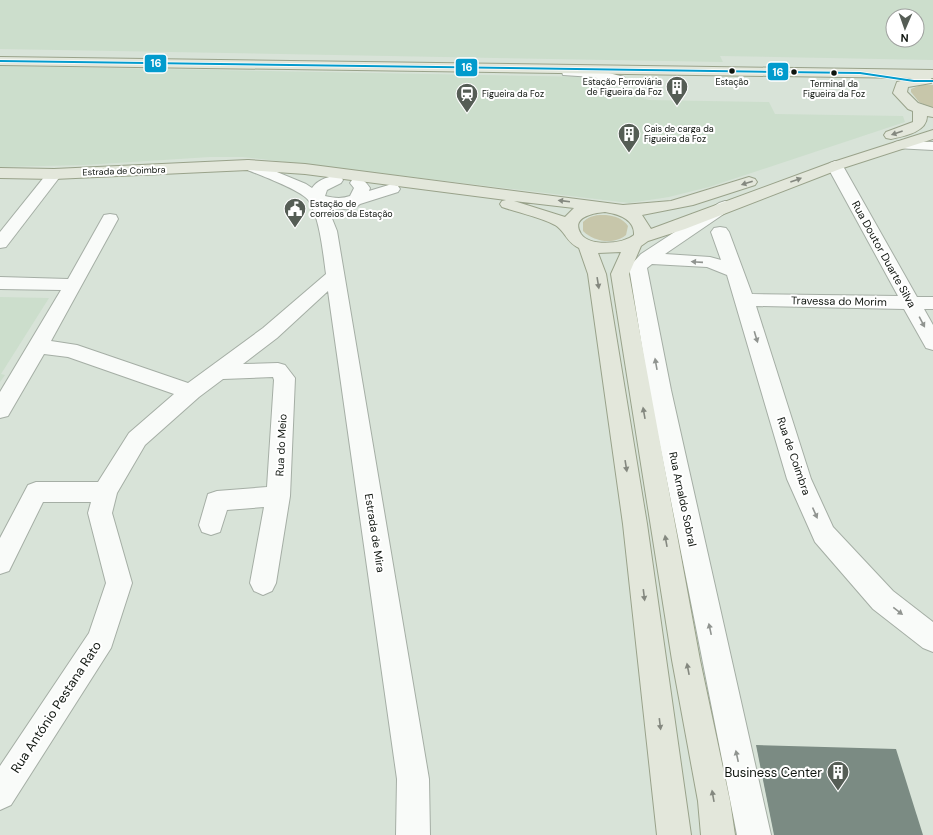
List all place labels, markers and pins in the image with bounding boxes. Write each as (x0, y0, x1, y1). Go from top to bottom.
marker: Estação (727, 66, 737, 76)
unlabelled marker (789, 67, 799, 77)
marker: Terminal da Figueira da Foz (829, 68, 839, 78)
building icon: Estação Ferroviária de Figueira da Foz (664, 74, 690, 107)
place label: Estação Ferroviária de Figueira da Foz (583, 76, 662, 98)
place label: Estação (715, 76, 749, 88)
place label: Terminal da Figueira da Foz (803, 78, 865, 100)
station icon: Figueira da Foz (454, 81, 480, 114)
place label: Figueira da Foz (482, 88, 544, 100)
building icon: Cais de carga da Figueira da Foz (616, 121, 642, 154)
place label: Cais de carga da Figueira da Foz (644, 123, 714, 145)
public building icon: Estação de correios da Estação (282, 196, 308, 229)
place label: Estação de correios da Estação (310, 198, 393, 220)
building icon: Business Center (825, 759, 851, 792)
place label: Business Center (724, 764, 822, 781)

